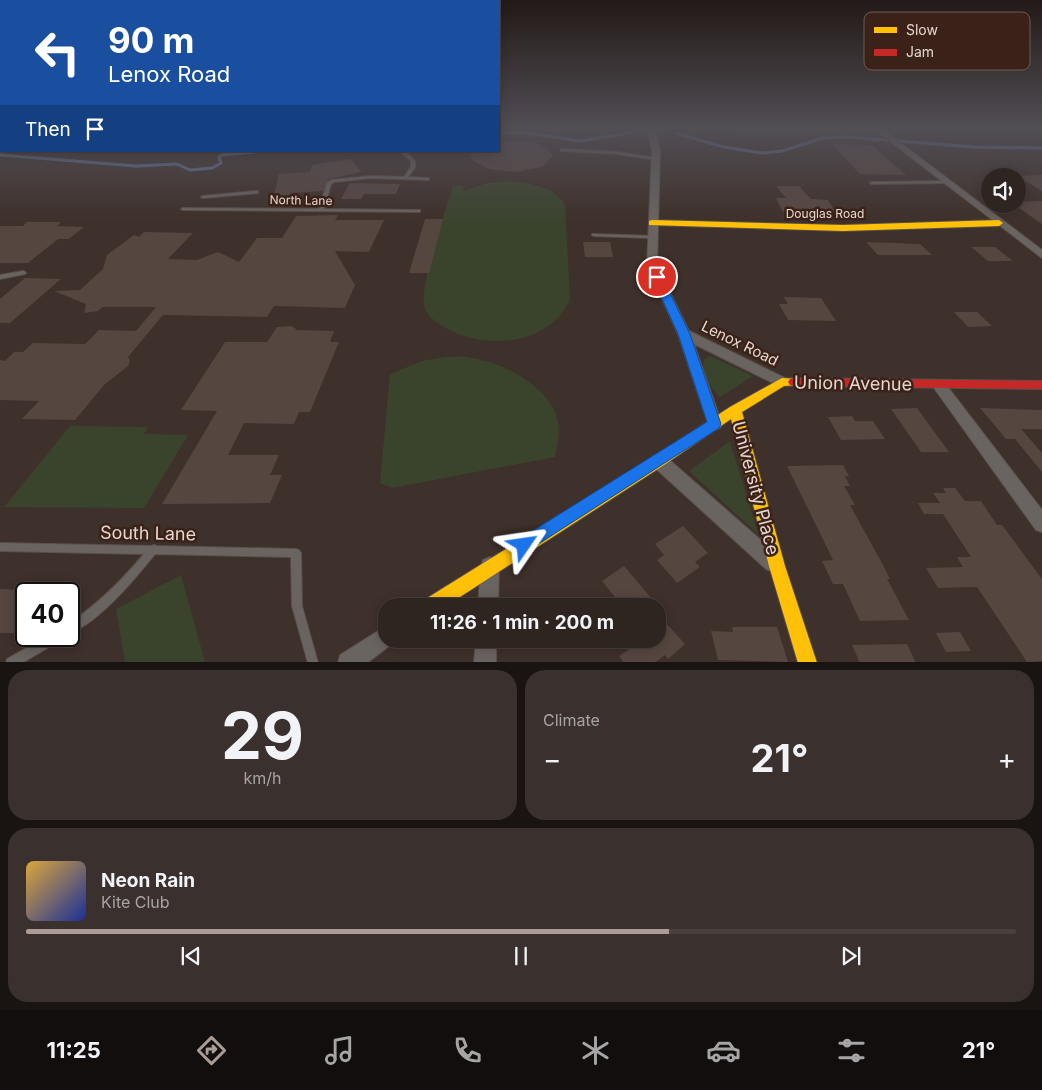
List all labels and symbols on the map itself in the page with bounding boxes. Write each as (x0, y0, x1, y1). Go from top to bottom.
legend (864, 12, 1030, 70)
text: Slow (906, 21, 938, 38)
text: Jam (906, 43, 934, 60)
street label: North Lane (269, 192, 333, 208)
street label: Douglas Road (786, 206, 864, 221)
pin (636, 256, 678, 298)
street label: Lenox Road (698, 316, 782, 370)
street label: Union Avenue (794, 371, 912, 395)
street label: University Place (728, 419, 784, 557)
position arrow (497, 518, 549, 570)
street label: South Lane (100, 522, 196, 544)
speed limit sign: 40 (15, 582, 80, 647)

